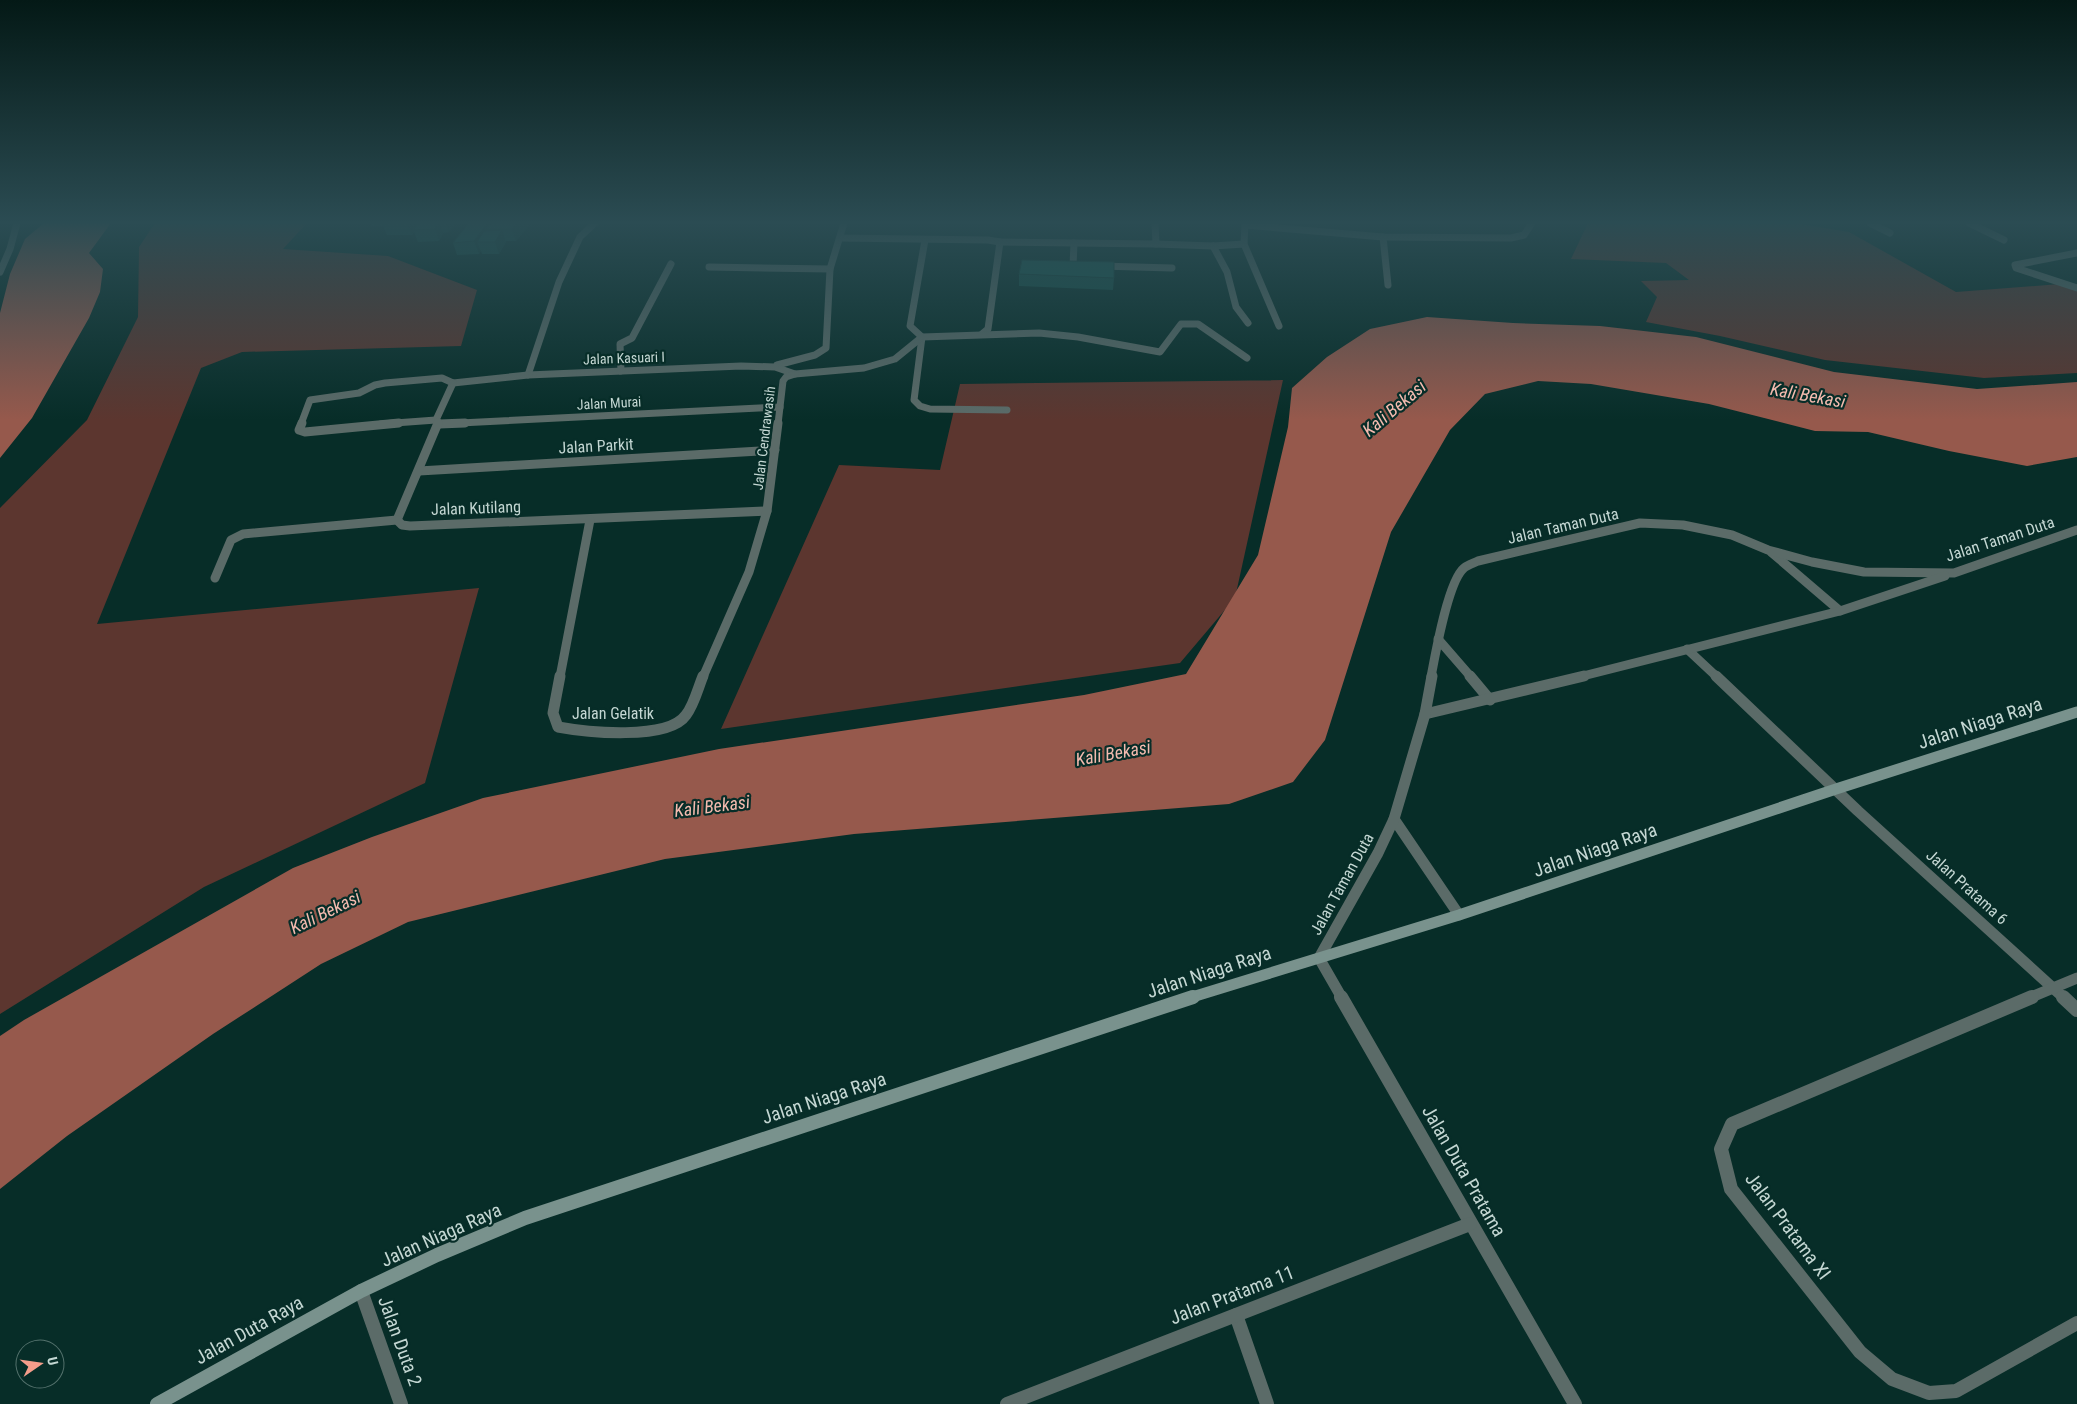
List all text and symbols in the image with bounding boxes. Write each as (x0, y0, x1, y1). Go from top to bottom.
street label: Jalan Kasuari I (583, 349, 665, 367)
water label: Kali Bekasi (1358, 375, 1431, 440)
water label: Kali Bekasi (1769, 378, 1848, 412)
street label: Jalan Cendrawasih (750, 385, 778, 491)
street label: Jalan Murai (576, 393, 642, 413)
street label: Jalan Parkit (558, 435, 634, 457)
street label: Jalan Kutilang (431, 497, 521, 519)
street label: Jalan Taman Duta (1506, 504, 1620, 548)
street label: Jalan Taman Duta (1943, 512, 2057, 566)
street label: Jalan Niaga Raya (1915, 692, 2045, 754)
street label: Jalan Gelatik (572, 704, 655, 723)
water label: Kali Bekasi (1074, 736, 1153, 770)
water label: Kali Bekasi (673, 791, 752, 821)
street label: Jalan Niaga Raya (1530, 818, 1660, 882)
street label: Jalan Taman Duta (1306, 830, 1378, 938)
street label: Jalan Pratama 6 (1922, 846, 2012, 929)
water label: Kali Bekasi (286, 885, 365, 938)
street label: Jalan Niaga Raya (1144, 941, 1274, 1003)
street label: Jalan Niaga Raya (759, 1067, 889, 1129)
street label: Jalan Duta Pratama (1417, 1101, 1511, 1241)
street label: Jalan Pratama XI (1740, 1168, 1836, 1284)
street label: Jalan Niaga Raya (377, 1198, 505, 1272)
street label: Jalan Pratama 11 (1166, 1261, 1298, 1329)
street label: Jalan Duta Raya (191, 1291, 307, 1369)
street label: Jalan Duta 2 (373, 1293, 427, 1389)
north arrow (15, 1339, 65, 1389)
text: U (44, 1355, 61, 1367)

